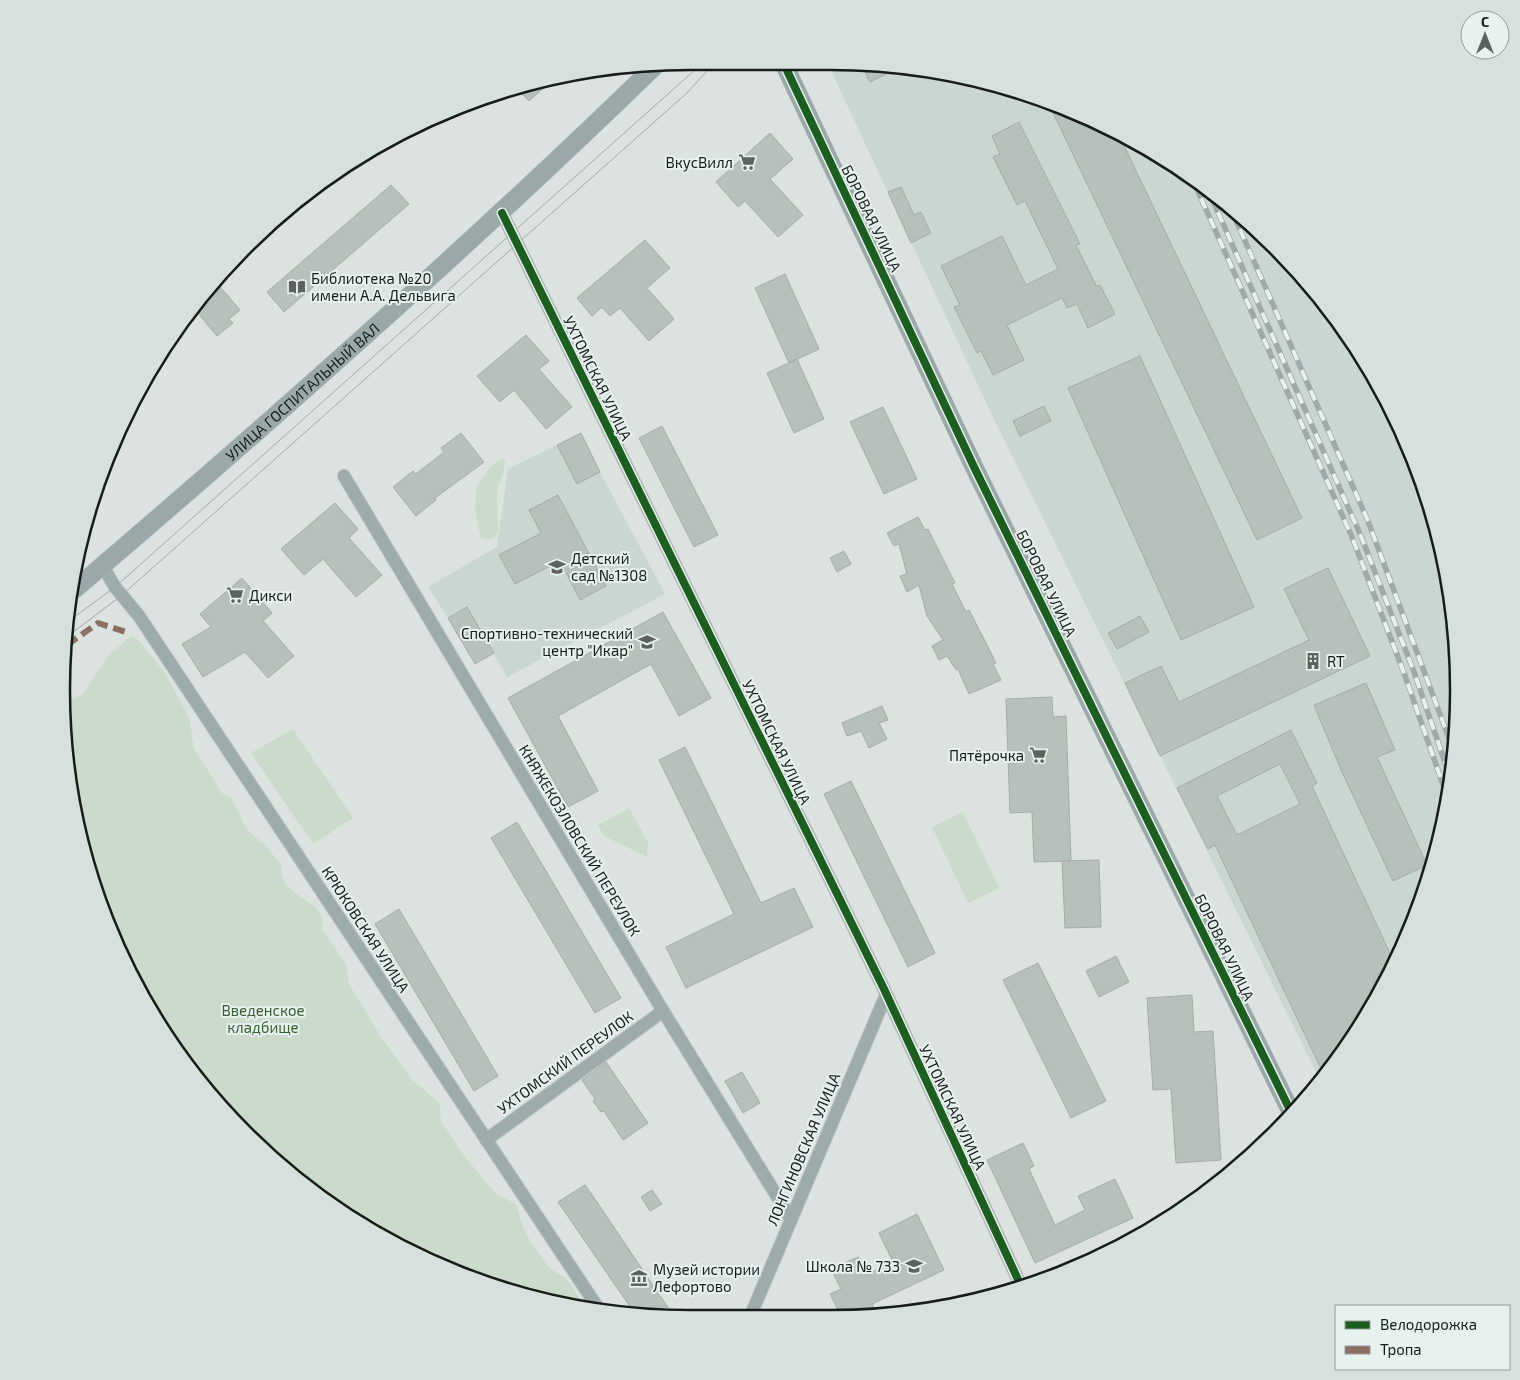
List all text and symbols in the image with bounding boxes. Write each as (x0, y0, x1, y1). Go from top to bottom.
north arrow (1460, 10, 1510, 60)
text: С (1481, 13, 1489, 30)
supermarket icon: ВкусВилл (737, 152, 757, 172)
place label: ВкусВилл (665, 153, 733, 172)
street label: БОРОВАЯ УЛИЦА (838, 162, 906, 275)
place label: Библиотека №20 имени А.А. Дельвига (311, 269, 456, 304)
library icon: Библиотека №20 имени А.А. Дельвига (287, 277, 307, 297)
street label: УХТОМСКАЯ УЛИЦА (560, 313, 636, 444)
street label: УЛИЦА ГОСПИТАЛЬНЫЙ ВАЛ (222, 319, 383, 464)
street label: БОРОВАЯ УЛИЦА (1013, 527, 1081, 640)
place label: Детский сад №1308 (571, 549, 647, 584)
school or university icon: Детский сад №1308 (547, 557, 567, 577)
supermarket icon: Дикси (225, 585, 245, 605)
place label: Дикси (249, 586, 292, 604)
place label: Спортивно-технический центр "Икар" (461, 624, 633, 659)
school or university icon: Спортивно-технический центр "Икар" (637, 632, 657, 652)
building icon: RT (1303, 651, 1323, 671)
place label: RT (1327, 652, 1345, 670)
street label: УХТОМСКАЯ УЛИЦА (739, 677, 815, 808)
street label: КНЯЖЕКОЗЛОВСКИЙ ПЕРЕУЛОК (516, 741, 644, 939)
supermarket icon: Пятёрочка (1028, 745, 1048, 765)
place label: Пятёрочка (949, 746, 1024, 764)
street label: КРЮКОВСКАЯ УЛИЦА (318, 862, 414, 996)
street label: БОРОВАЯ УЛИЦА (1191, 891, 1259, 1004)
park label: Введенское кладбище (221, 1001, 305, 1036)
street label: УХТОМСКИЙ ПЕРЕУЛОК (494, 1007, 636, 1117)
street label: УХТОМСКАЯ УЛИЦА (916, 1041, 990, 1173)
street label: ЛОНГИНОВСКАЯ УЛИЦА (763, 1069, 844, 1228)
school or university icon: Школа № 733 (904, 1256, 924, 1276)
place label: Школа № 733 (806, 1257, 900, 1275)
place label: Музей истории Лефортово (653, 1260, 760, 1295)
museum icon: Музей истории Лефортово (629, 1268, 649, 1288)
legend (1335, 1305, 1510, 1370)
text: Велодорожка (1380, 1315, 1477, 1333)
text: Тропа (1380, 1340, 1422, 1358)

